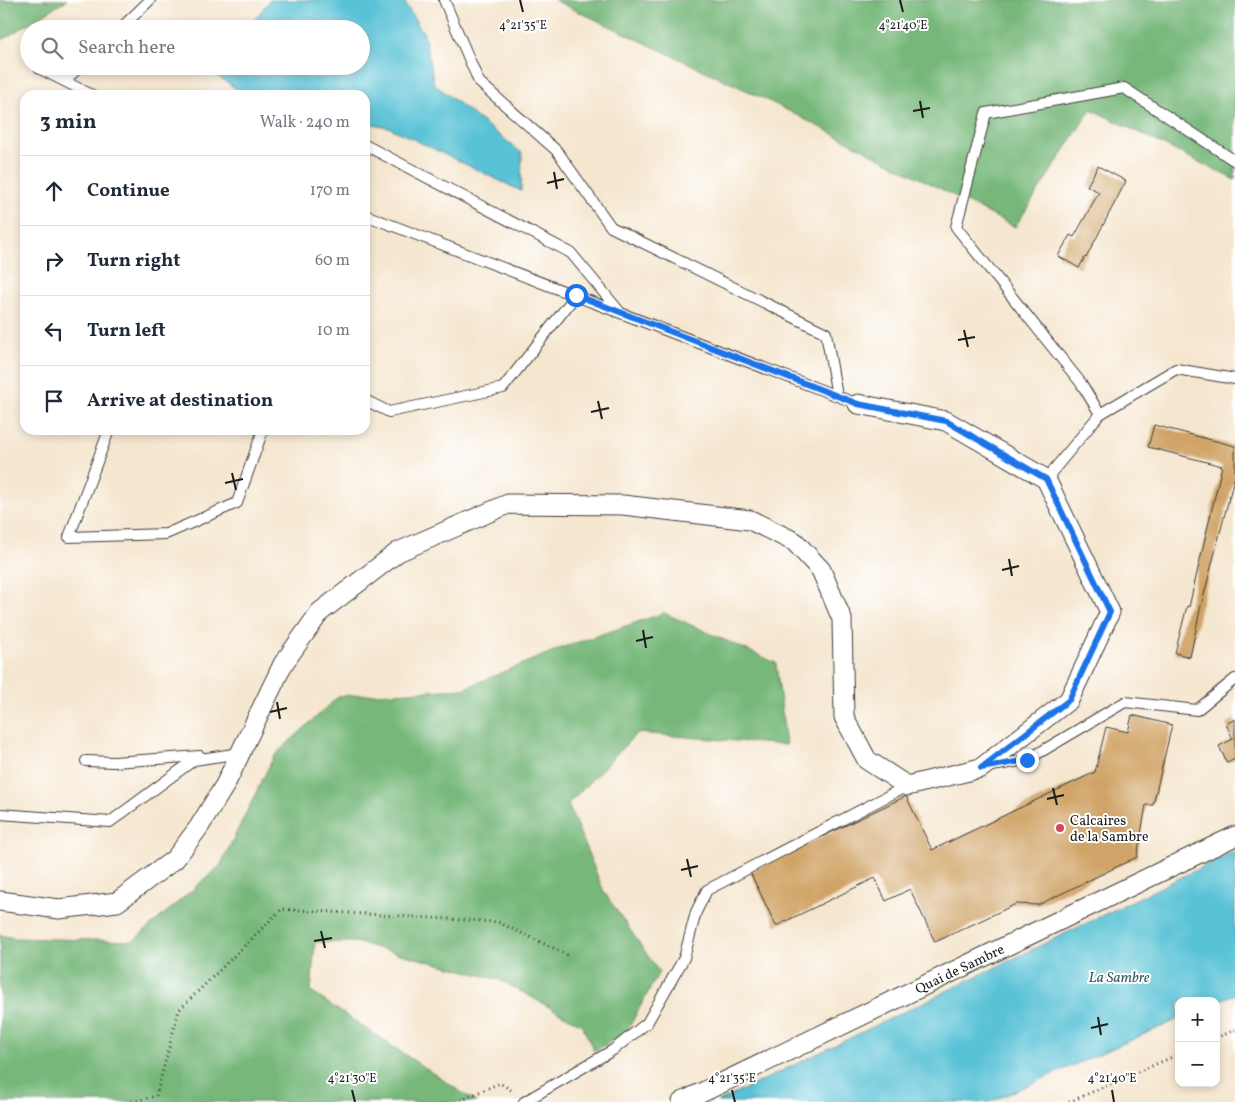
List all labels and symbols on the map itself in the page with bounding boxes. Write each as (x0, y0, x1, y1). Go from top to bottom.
text: 4°21'35"E (499, 18, 547, 34)
text: 4°21'40"E (879, 18, 927, 34)
route start (565, 284, 588, 307)
route end (1016, 749, 1039, 772)
place label: Calcaires de la Sambre (1070, 812, 1149, 847)
marker: Calcaires de la Sambre (1054, 822, 1066, 834)
street label: Quai de Sambre (912, 940, 1008, 999)
water label: La Sambre (1089, 968, 1150, 989)
text: 4°21'30"E (328, 1071, 376, 1087)
text: 4°21'35"E (708, 1071, 756, 1087)
text: 4°21'40"E (1088, 1071, 1136, 1087)

